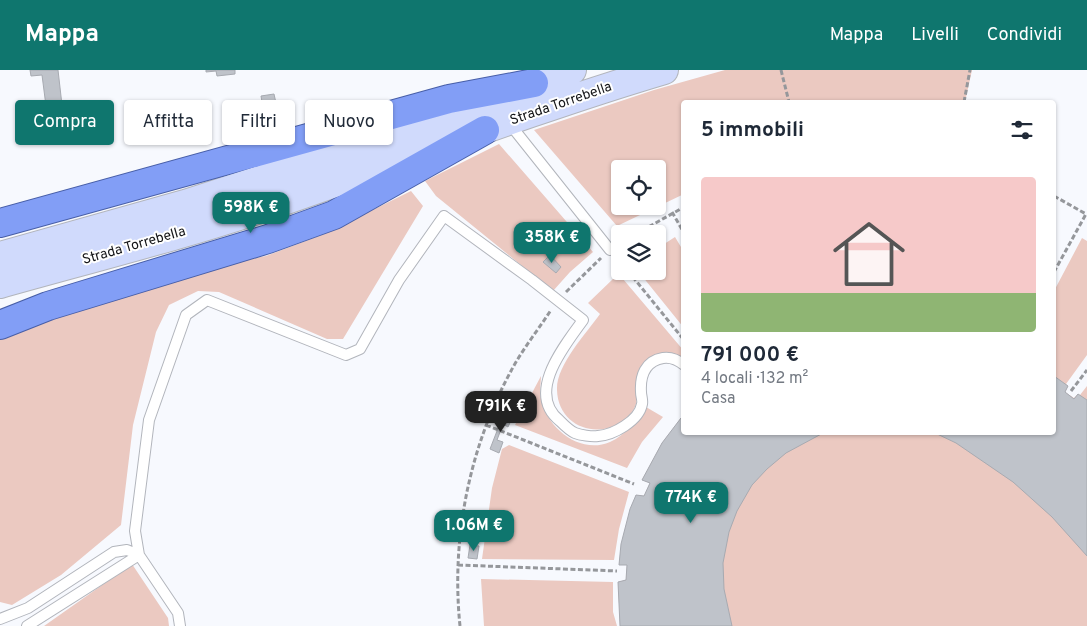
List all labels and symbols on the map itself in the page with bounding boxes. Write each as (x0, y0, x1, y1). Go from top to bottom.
street label: Strada Torrebella (508, 79, 614, 129)
pin: 598K € (210, 191, 292, 234)
pin: 358K € (511, 222, 593, 264)
street label: Strada Torrebella (80, 223, 188, 269)
pin: 791K € (460, 390, 542, 433)
pin: 774K € (650, 482, 732, 524)
pin: 1.06M € (428, 510, 520, 552)

